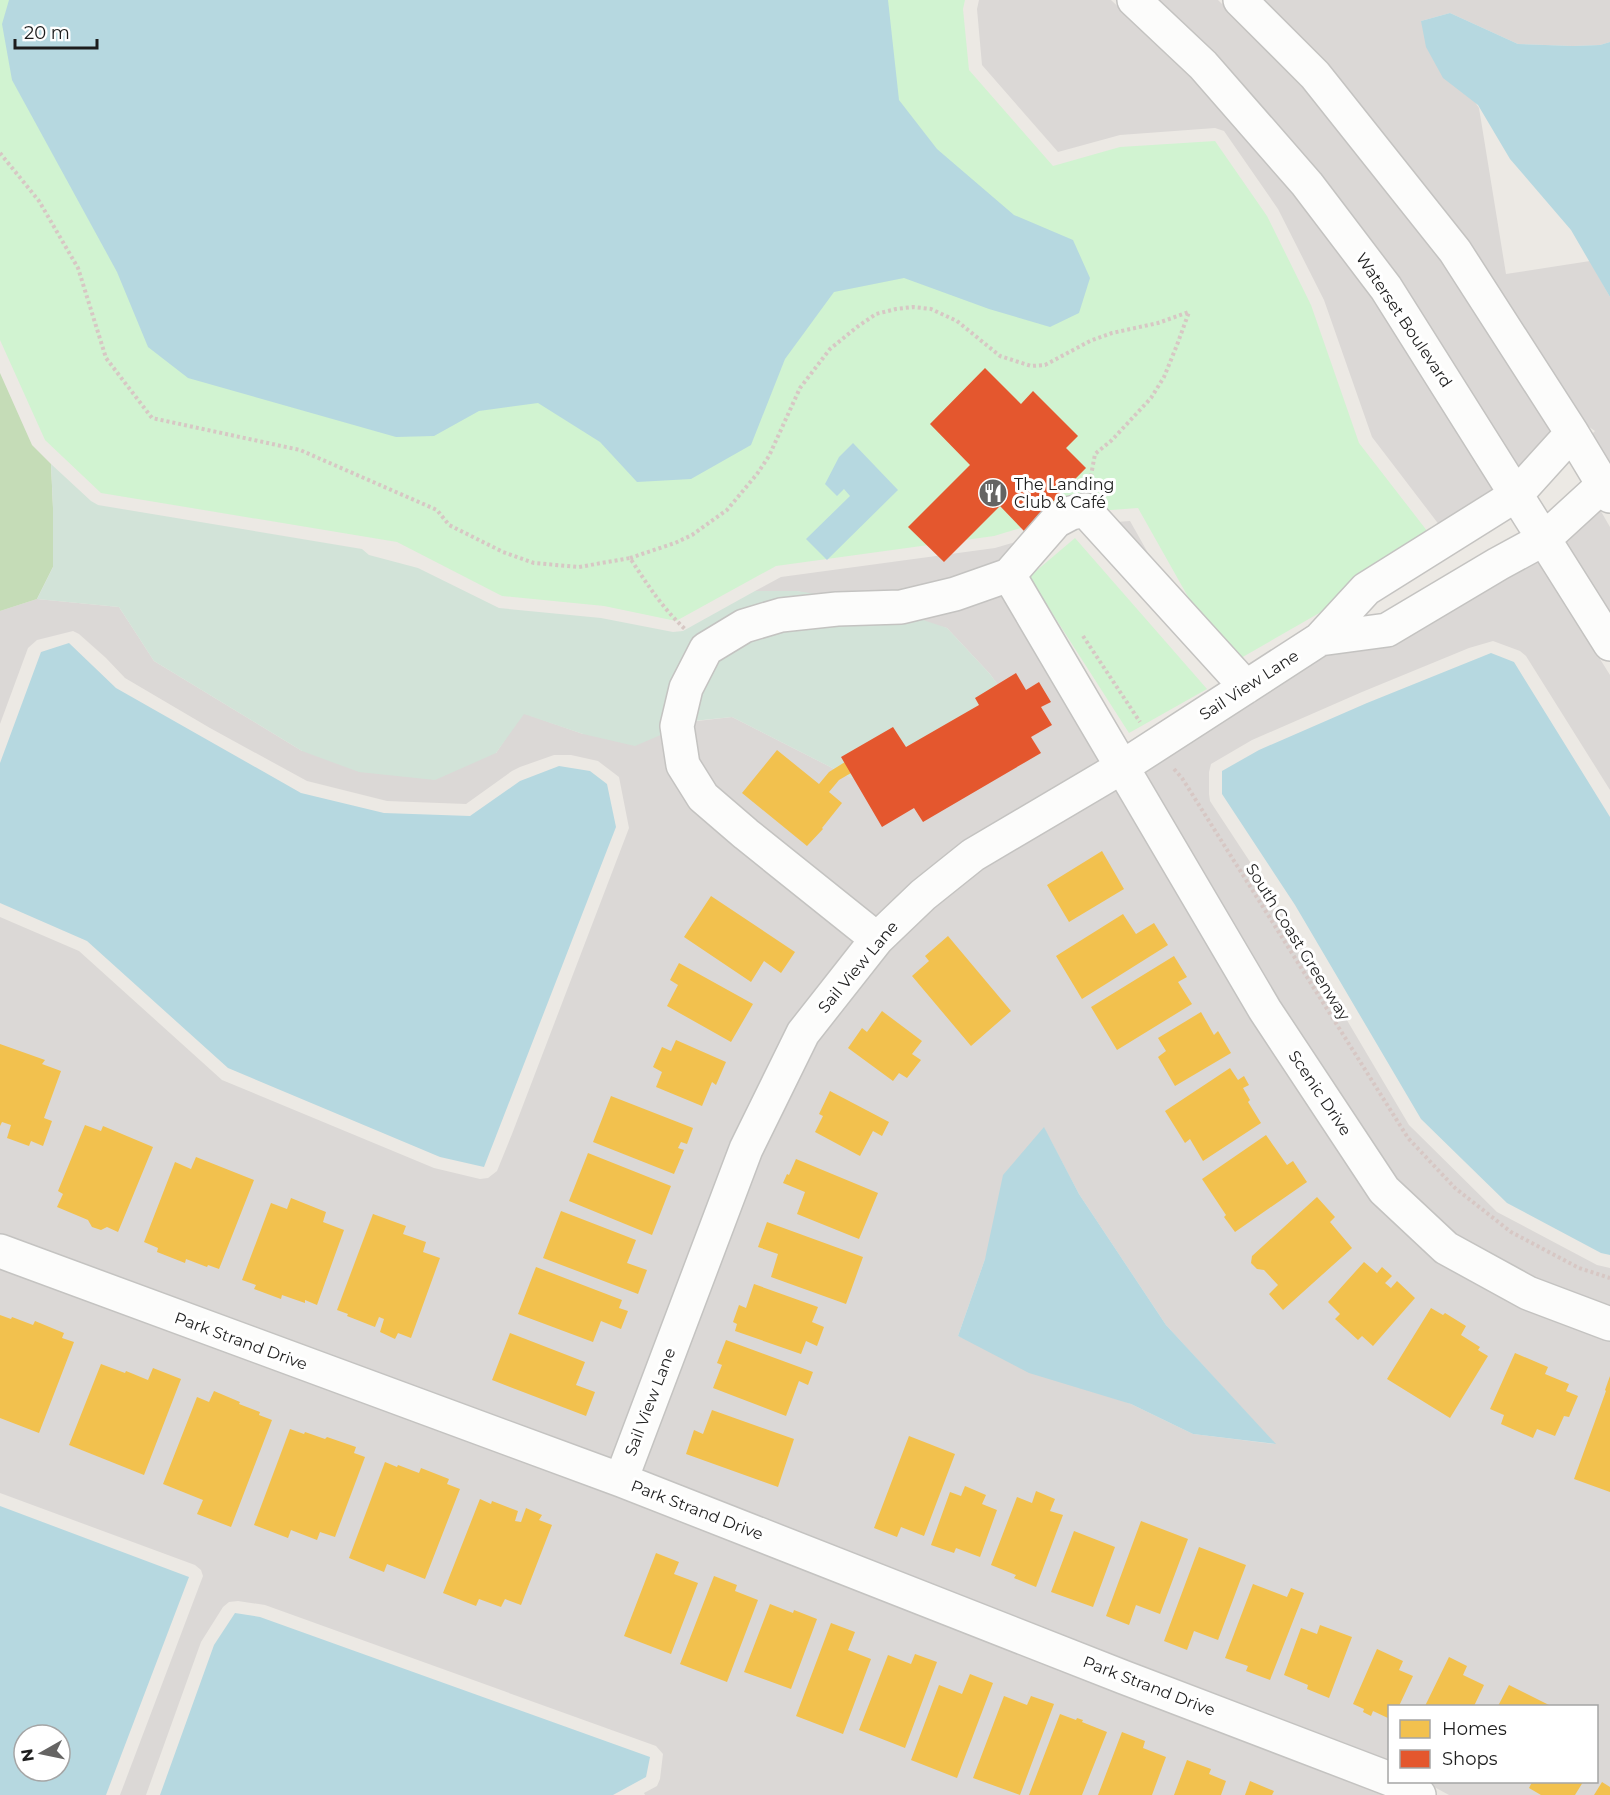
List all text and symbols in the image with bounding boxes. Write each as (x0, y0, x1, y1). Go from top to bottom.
scale bar (15, 12, 98, 50)
text: 20 m (24, 22, 70, 44)
street label: Waterset Boulevard (1352, 249, 1456, 391)
place label: The Landing Club & Café (1014, 475, 1114, 512)
restaurant icon: The Landing Club & Café (977, 477, 1009, 509)
street label: Sail View Lane (1196, 646, 1302, 724)
street label: South Coast Greenway (1242, 860, 1354, 1024)
street label: Sail View Lane (814, 917, 902, 1017)
street label: Scenic Drive (1285, 1047, 1355, 1139)
street label: Park Strand Drive (172, 1308, 310, 1374)
street label: Sail View Lane (621, 1345, 679, 1459)
street label: Park Strand Drive (628, 1476, 766, 1544)
street label: Park Strand Drive (1080, 1652, 1218, 1720)
legend (1388, 1705, 1598, 1783)
text: Homes (1442, 1718, 1507, 1740)
north arrow (12, 1723, 72, 1783)
text: N (17, 1747, 38, 1763)
text: Shops (1442, 1748, 1498, 1770)

